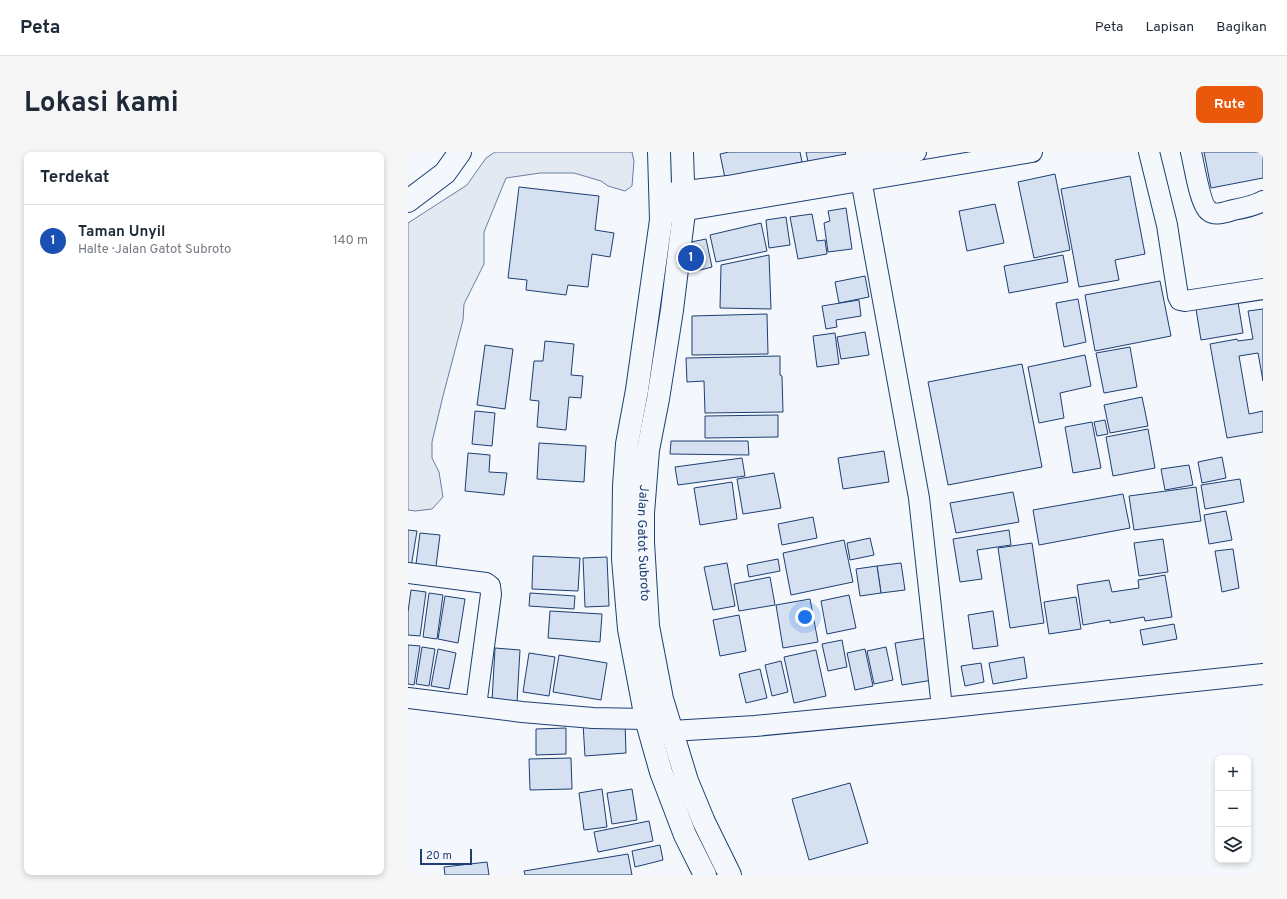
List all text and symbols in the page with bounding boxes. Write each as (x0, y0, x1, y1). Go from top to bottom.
text: Peta (20, 16, 60, 40)
text: Peta (1095, 19, 1123, 36)
text: Lapisan (1145, 19, 1194, 36)
text: Bagikan (1216, 19, 1267, 36)
text: Lokasi kami (24, 86, 179, 122)
button: Rute (1196, 86, 1263, 123)
text: Terdekat (40, 167, 109, 189)
text: Taman Unyil (78, 223, 165, 242)
text: 1 (50, 233, 56, 249)
text: 140 m (333, 233, 368, 249)
text: Halte · Jalan Gatot Subroto (78, 242, 231, 258)
pin: 1 (678, 243, 704, 273)
street label: Jalan Gatot Subroto (633, 484, 653, 602)
your location (795, 607, 815, 627)
map controls (1215, 755, 1251, 863)
button: + (1215, 755, 1251, 791)
button: − (1215, 791, 1251, 827)
button: layers (1215, 827, 1251, 863)
scale bar (420, 847, 472, 866)
text: 20 m (426, 849, 452, 863)

